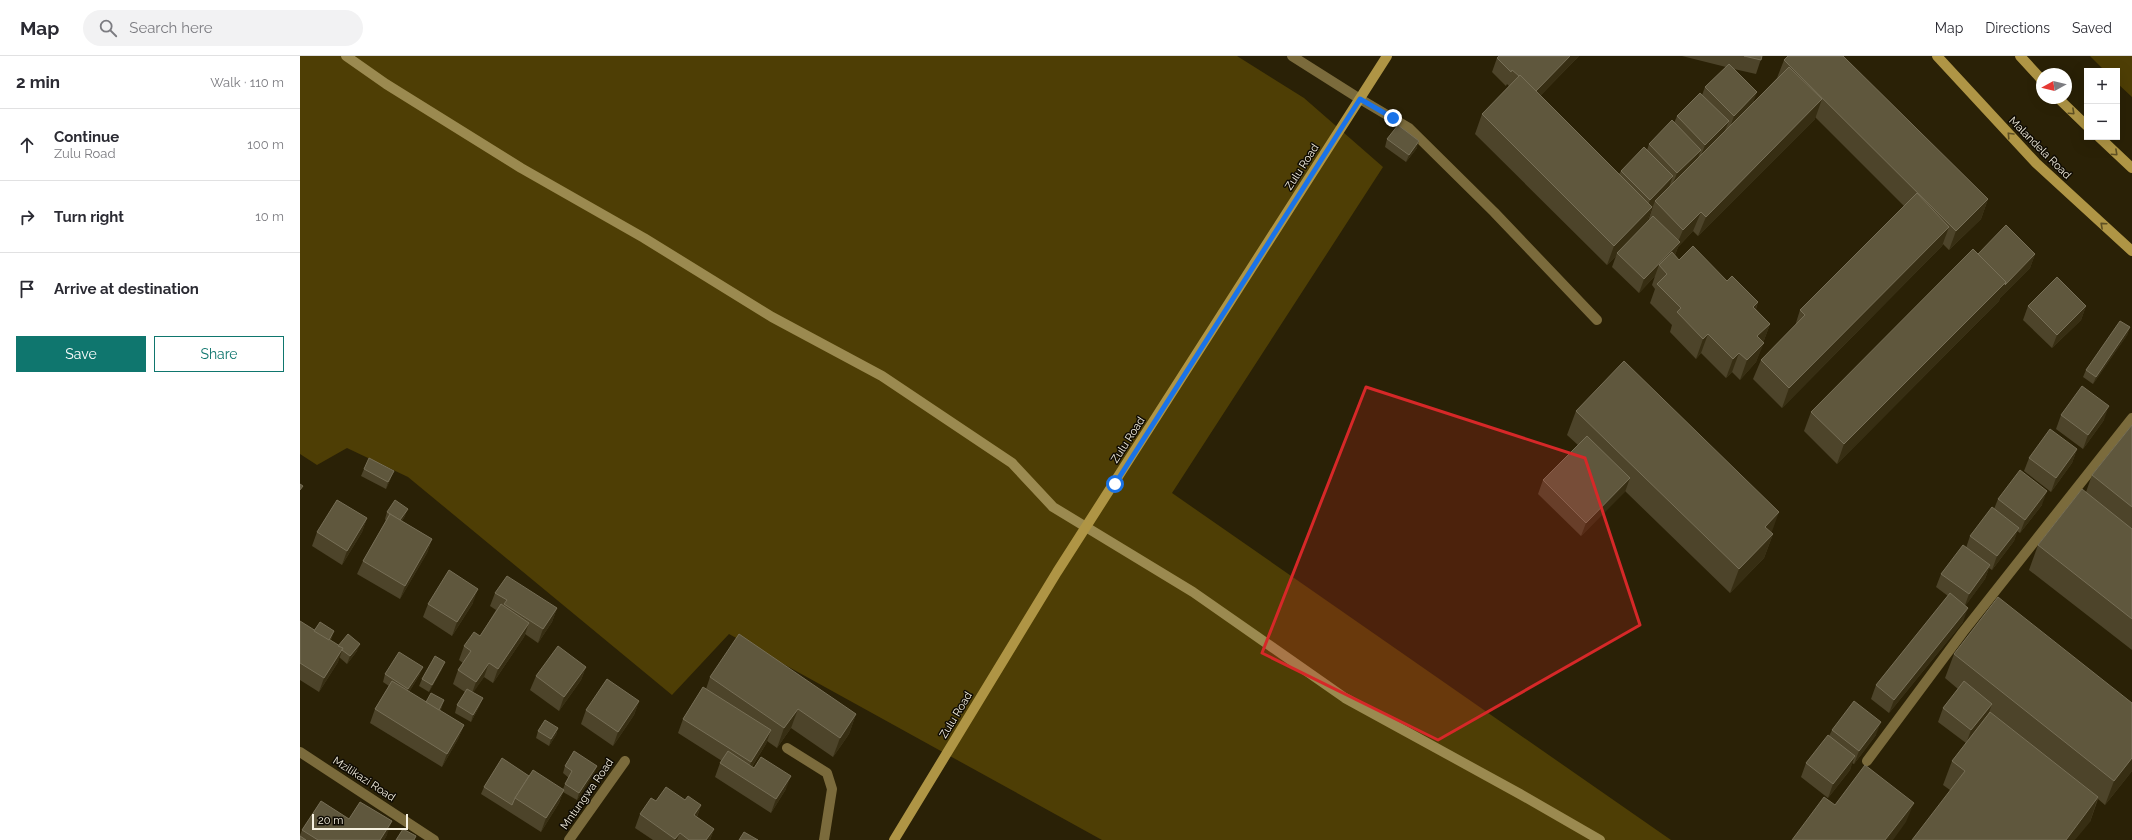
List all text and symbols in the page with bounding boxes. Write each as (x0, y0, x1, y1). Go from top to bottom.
search box (83, 10, 363, 46)
text: Map (20, 17, 59, 39)
icon: search (97, 17, 119, 39)
text: Search here (129, 19, 213, 37)
text: Map (1935, 20, 1963, 36)
text: Directions (1985, 20, 2050, 36)
text: Saved (2072, 20, 2112, 36)
north arrow (2036, 68, 2072, 104)
map controls (2084, 68, 2120, 140)
button: + (2084, 68, 2120, 104)
text: 2 min (16, 72, 60, 92)
text: Walk · 110 m (210, 75, 284, 90)
button: − (2084, 104, 2120, 140)
one-way arrow (2067, 107, 2075, 115)
route end (1384, 109, 1402, 127)
street label: Malandela Road (2006, 114, 2074, 182)
text: Continue (54, 128, 119, 146)
one-way arrow (2007, 132, 2014, 139)
icon: ahead (16, 134, 38, 156)
text: 100 m (247, 137, 284, 152)
street label: Zulu Road (1282, 142, 1322, 192)
text: Zulu Road (54, 146, 115, 161)
one-way arrow (2111, 148, 2118, 155)
icon: right (16, 206, 38, 228)
text: Turn right (54, 208, 124, 226)
text: 10 m (255, 209, 284, 224)
one-way arrow (2100, 222, 2108, 229)
icon: arrive (16, 278, 38, 300)
text: Arrive at destination (54, 280, 199, 298)
button: Save (16, 336, 146, 372)
button: Share (154, 336, 284, 372)
street label: Zulu Road (1108, 415, 1148, 465)
route start (1106, 475, 1124, 493)
street label: Zulu Road (937, 689, 975, 741)
street label: Mzilikazi Road (330, 754, 398, 804)
street label: Mntungwa Road (558, 756, 616, 832)
scale bar (312, 812, 408, 831)
text: 20 m (318, 814, 343, 827)

